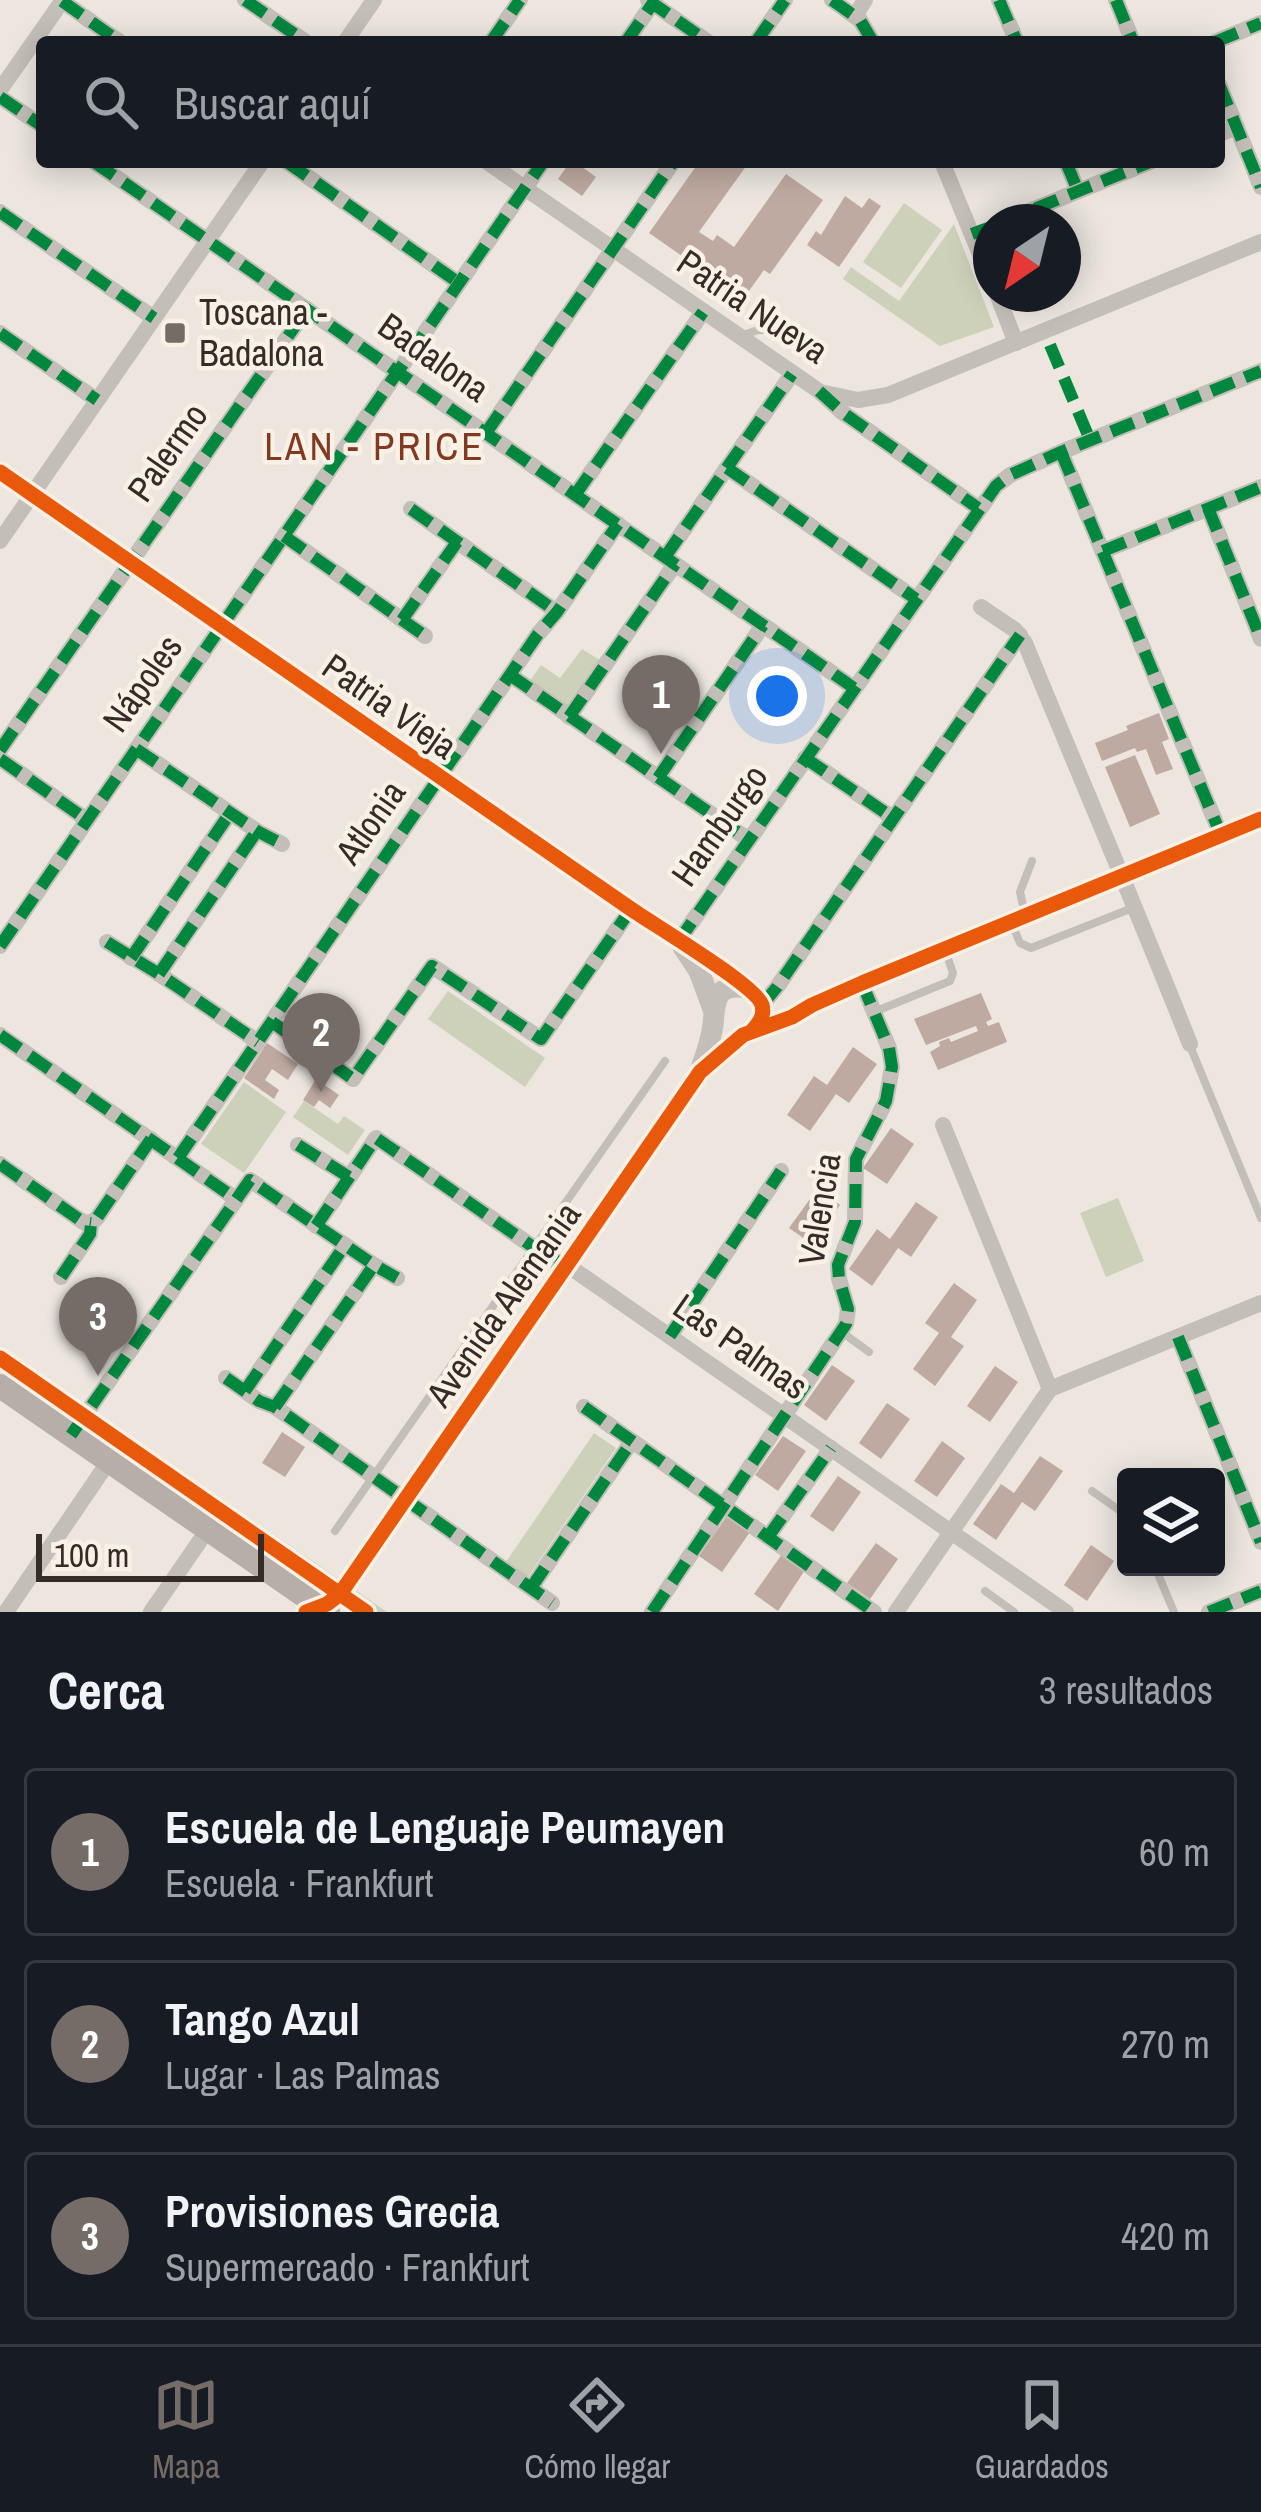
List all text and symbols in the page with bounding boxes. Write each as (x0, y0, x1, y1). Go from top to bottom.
search box (36, 36, 1225, 168)
icon: search (78, 69, 144, 135)
text: Buscar aquí (174, 72, 371, 133)
north arrow (973, 204, 1081, 312)
street label: Patria Nueva (668, 238, 838, 374)
place label: Toscana - Badalona (199, 288, 327, 377)
street label: Badalona (369, 302, 499, 412)
marker: Toscana - Badalona (162, 320, 188, 346)
street label: Palermo (116, 393, 218, 511)
district label: LAN - PRICE (264, 420, 486, 472)
street label: Nápoles (91, 625, 193, 741)
street label: Patria Vieja (313, 642, 467, 770)
pin: 1 (622, 655, 700, 754)
your location (747, 666, 807, 726)
street label: Hamburgo (660, 755, 778, 895)
street label: Atlonia (323, 771, 416, 874)
pin: 2 (282, 993, 360, 1092)
street label: Valencia (786, 1150, 852, 1268)
street label: Avenida Alemania (414, 1192, 591, 1417)
pin: 3 (59, 1277, 137, 1376)
street label: Las Palmas (664, 1282, 818, 1410)
map controls (1117, 1468, 1225, 1576)
button: layers (1117, 1468, 1225, 1576)
scale bar (36, 1528, 264, 1581)
text: 100 m (54, 1533, 129, 1577)
text: Cerca (48, 1656, 164, 1725)
text: 3 resultados (1039, 1664, 1213, 1716)
text: Escuela de Lenguaje Peumayen (165, 1796, 725, 1857)
text: 1 (81, 1826, 99, 1878)
text: 60 m (1139, 1826, 1210, 1878)
text: Escuela · Frankfurt (165, 1857, 433, 1909)
text: Tango Azul (165, 1988, 360, 2049)
text: 2 (81, 2018, 99, 2070)
text: 270 m (1121, 2018, 1210, 2070)
text: Lugar · Las Palmas (165, 2049, 441, 2101)
text: Provisiones Grecia (165, 2180, 499, 2241)
text: 3 (81, 2210, 99, 2262)
text: 420 m (1121, 2210, 1210, 2262)
text: Supermercado · Frankfurt (165, 2241, 529, 2293)
tab: Mapa (152, 2372, 220, 2488)
tab: Cómo llegar (524, 2372, 670, 2488)
tab: Guardados (975, 2372, 1109, 2488)

